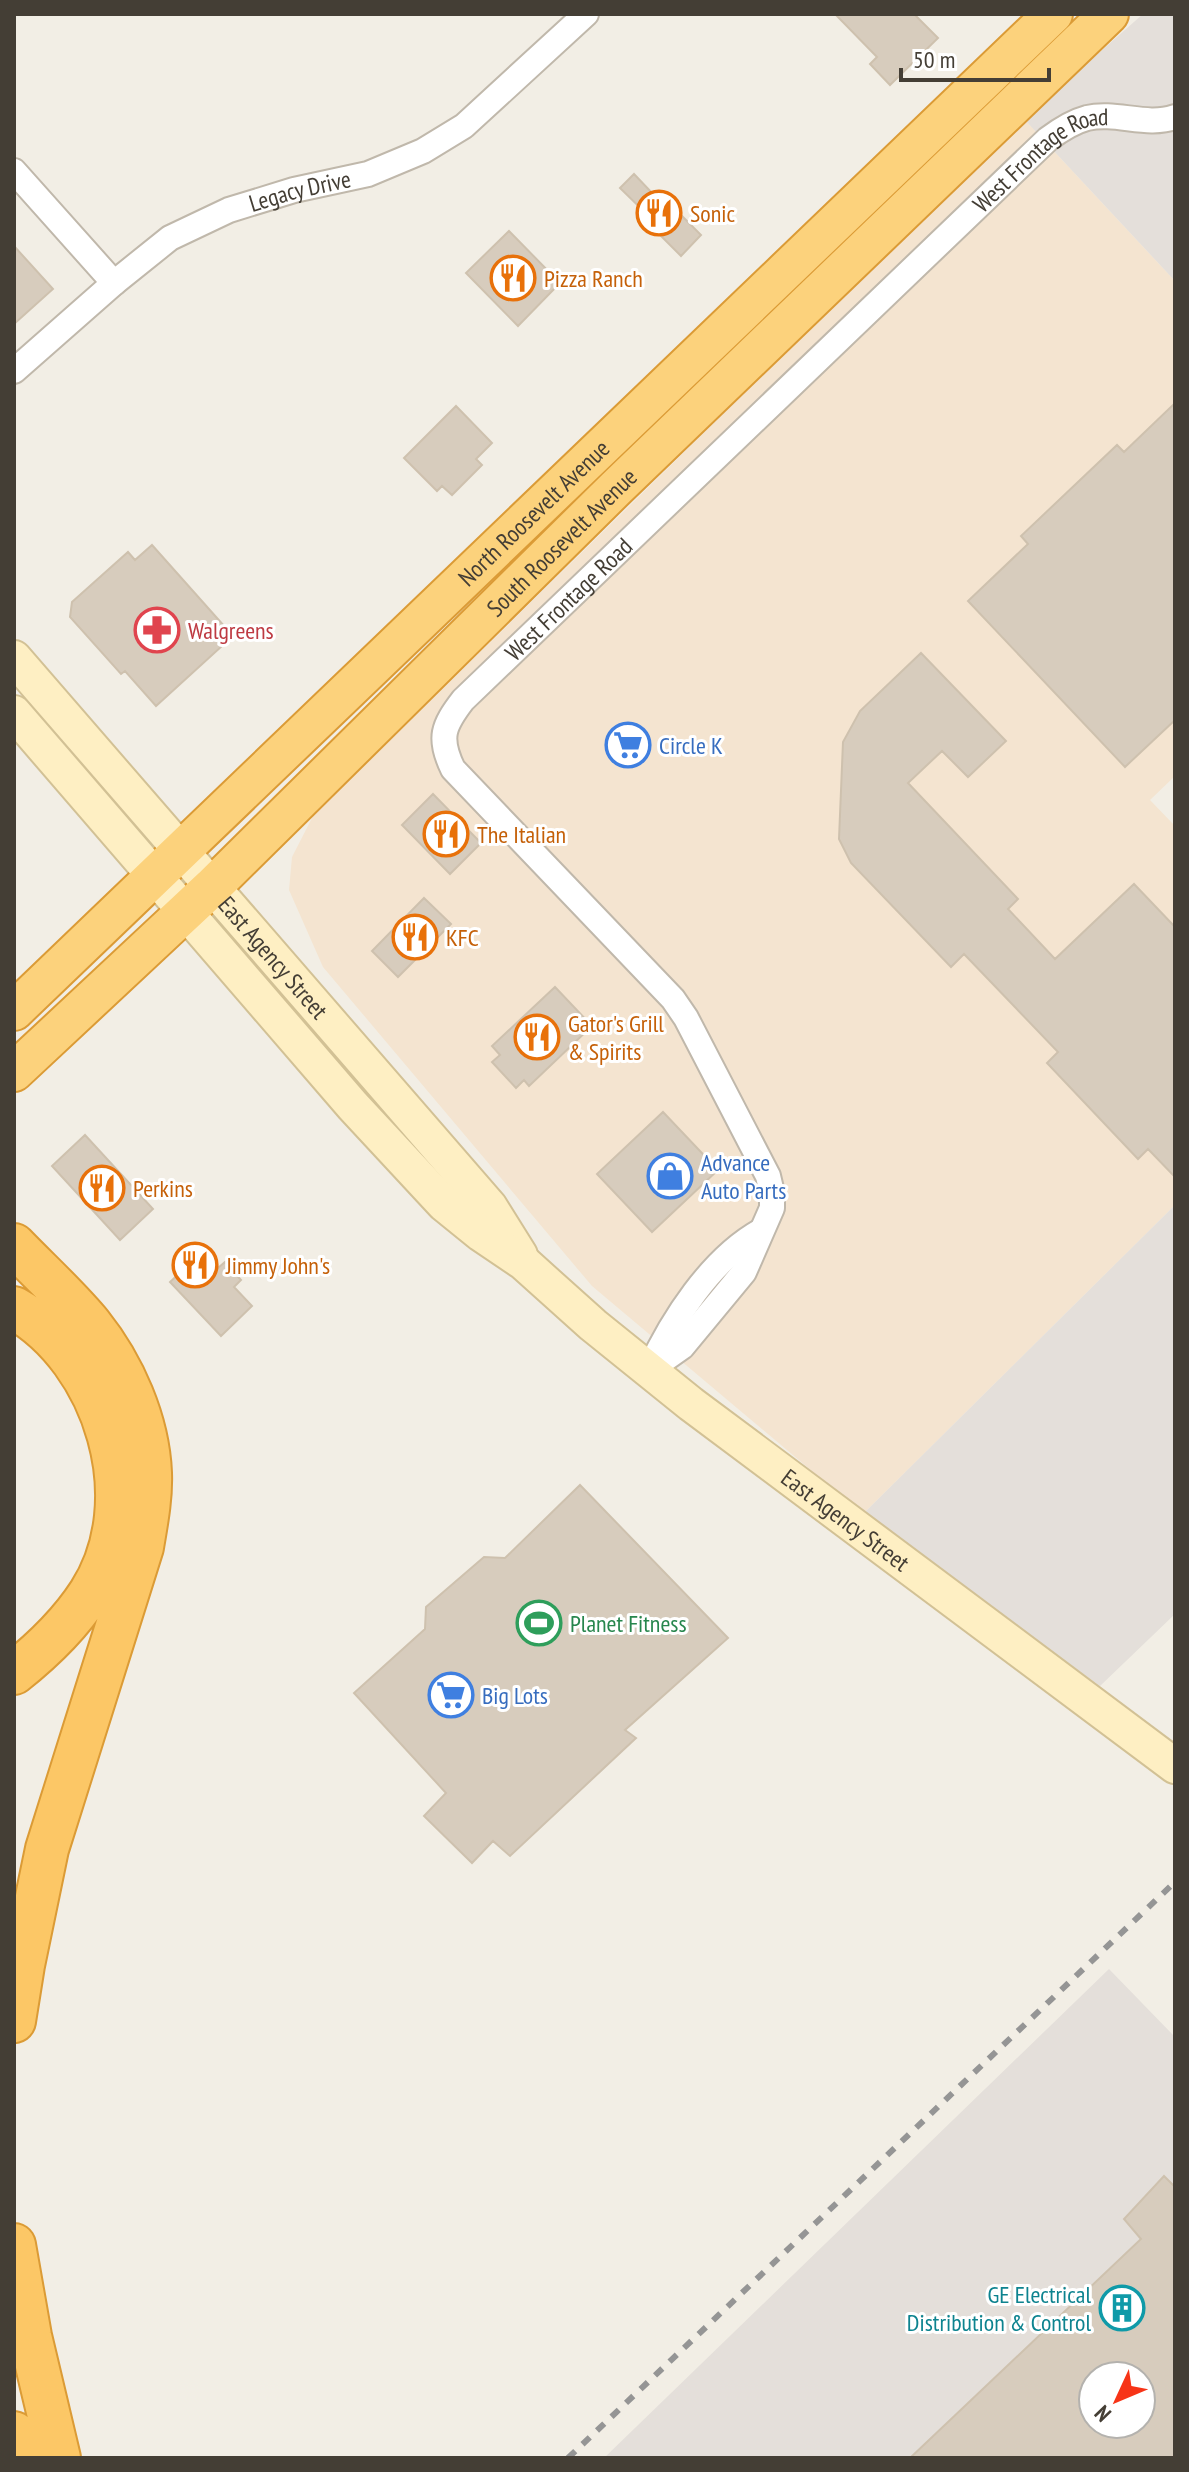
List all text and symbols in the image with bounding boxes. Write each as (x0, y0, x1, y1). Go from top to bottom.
scale bar (901, 32, 1049, 82)
text: 50 m (913, 44, 955, 75)
street label: West Frontage Road (966, 101, 1108, 219)
street label: Legacy Drive (245, 163, 354, 218)
restaurant icon: Sonic (635, 189, 683, 237)
place label: Sonic (690, 198, 735, 229)
restaurant icon: Pizza Ranch (489, 254, 537, 302)
place label: Pizza Ranch (544, 263, 643, 294)
street label: North Roosevelt Avenue (451, 433, 616, 592)
street label: South Roosevelt Avenue (480, 461, 643, 623)
street label: West Frontage Road (498, 531, 639, 667)
pharmacy icon: Walgreens (133, 606, 181, 654)
place label: Walgreens (188, 615, 274, 646)
supermarket icon: Circle K (604, 721, 652, 769)
place label: Circle K (659, 730, 723, 761)
restaurant icon: The Italian (422, 810, 470, 858)
place label: The Italian (477, 819, 566, 850)
street label: East Agency Street (212, 889, 335, 1025)
restaurant icon: KFC (391, 913, 439, 961)
place label: KFC (446, 922, 479, 953)
place label: Gator's Grill & Spirits (568, 1008, 664, 1067)
restaurant icon: Gator's Grill & Spirits (513, 1013, 561, 1061)
place label: Advance Auto Parts (701, 1147, 786, 1206)
shop icon: Advance Auto Parts (646, 1152, 694, 1200)
restaurant icon: Perkins (78, 1164, 126, 1212)
place label: Perkins (133, 1173, 193, 1204)
restaurant icon: Jimmy John's (171, 1241, 219, 1289)
place label: Jimmy John's (225, 1250, 330, 1281)
street label: East Agency Street (775, 1462, 916, 1578)
sports icon: Planet Fitness (515, 1599, 563, 1647)
place label: Planet Fitness (570, 1608, 687, 1639)
supermarket icon: Big Lots (427, 1671, 475, 1719)
place label: Big Lots (482, 1680, 548, 1711)
place label: GE Electrical Distribution & Control (907, 2279, 1091, 2338)
building icon: GE Electrical Distribution & Control (1098, 2284, 1146, 2332)
north arrow (1077, 2360, 1157, 2440)
text: N (1088, 2400, 1117, 2428)

